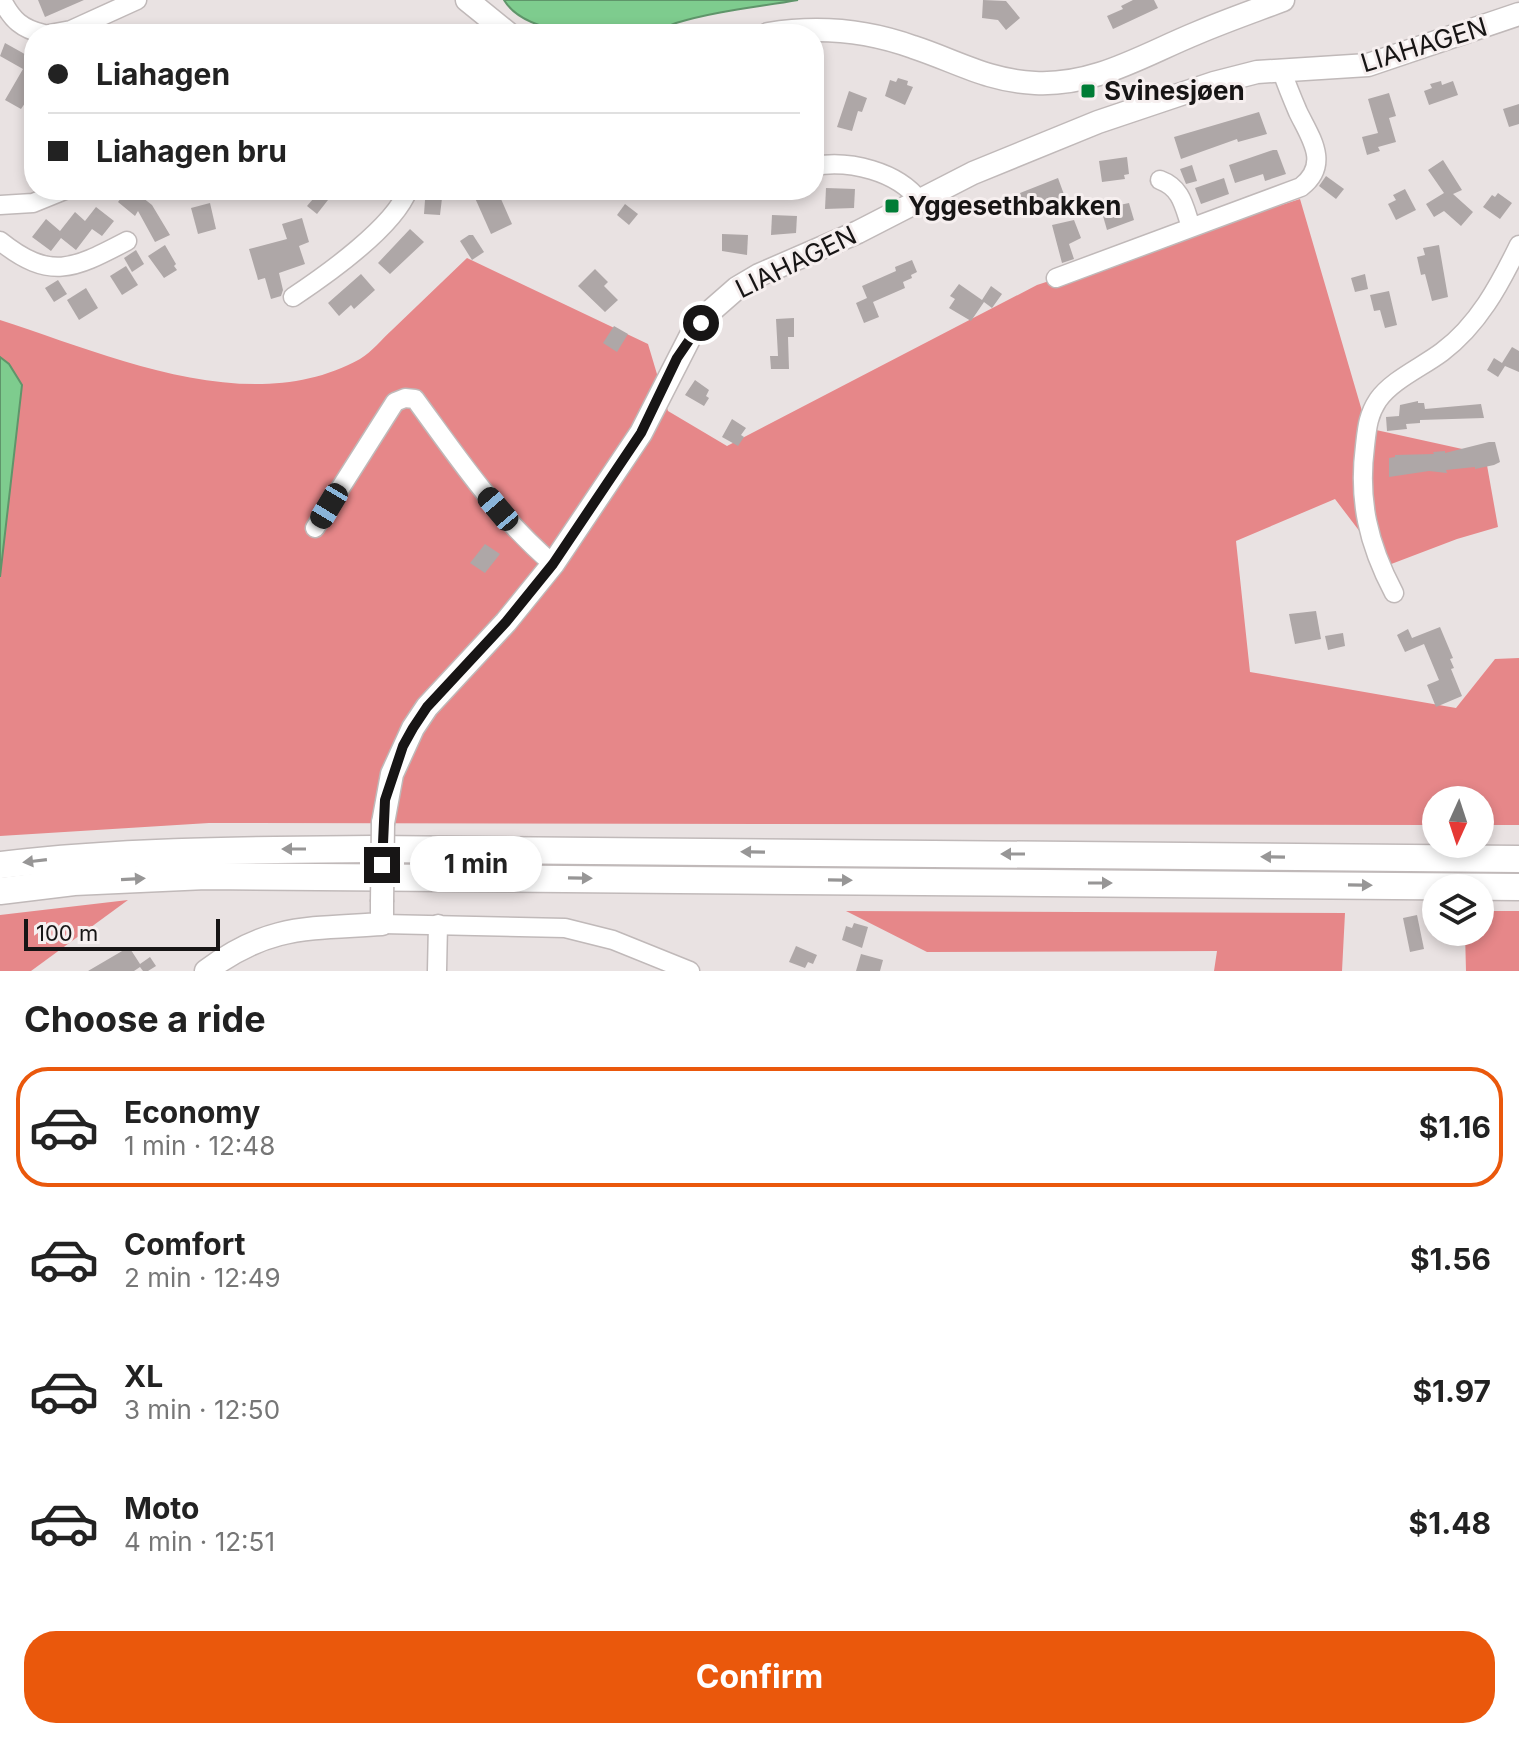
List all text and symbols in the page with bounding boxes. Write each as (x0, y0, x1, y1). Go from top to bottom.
street label: LIAHAGEN (1357, 11, 1491, 78)
text: Liahagen (96, 56, 230, 92)
place label: Svinesjøen (1104, 75, 1245, 106)
marker: Svinesjøen (1079, 82, 1097, 100)
text: Liahagen bru (96, 133, 287, 169)
place label: Yggesethbakken (908, 190, 1121, 221)
marker: Yggesethbakken (883, 197, 901, 215)
street label: LIAHAGEN (730, 219, 861, 304)
route start (683, 305, 719, 341)
car (306, 479, 352, 533)
car (473, 483, 523, 535)
north arrow (1422, 786, 1494, 858)
map controls (1422, 786, 1494, 946)
callout: 1 min (410, 837, 542, 893)
one-way arrow (281, 843, 306, 855)
one-way arrow (740, 846, 765, 858)
route end (364, 847, 400, 883)
text: 1 min (444, 848, 508, 879)
one-way arrow (1000, 848, 1025, 861)
one-way arrow (1260, 851, 1285, 863)
one-way arrow (22, 855, 47, 868)
one-way arrow (568, 872, 593, 884)
one-way arrow (121, 873, 146, 886)
one-way arrow (828, 874, 853, 887)
button: layers (1422, 874, 1494, 946)
one-way arrow (1088, 876, 1113, 889)
one-way arrow (1348, 879, 1373, 891)
scale bar (24, 915, 220, 951)
text: 100 m (36, 920, 98, 946)
text: Choose a ride (24, 997, 266, 1041)
icon: car (28, 1091, 100, 1163)
text: Economy (124, 1094, 260, 1130)
text: $1.16 (1419, 1109, 1491, 1145)
text: 1 min · 12:48 (124, 1130, 275, 1161)
icon: car (28, 1223, 100, 1295)
text: Comfort (124, 1226, 245, 1262)
text: $1.56 (1410, 1241, 1491, 1277)
text: 2 min · 12:49 (124, 1262, 281, 1293)
icon: car (28, 1355, 100, 1427)
text: XL (124, 1358, 163, 1394)
text: $1.97 (1412, 1373, 1491, 1409)
text: 3 min · 12:50 (124, 1394, 280, 1425)
icon: car (28, 1487, 100, 1559)
text: Moto (124, 1490, 199, 1526)
text: $1.48 (1409, 1505, 1491, 1541)
text: 4 min · 12:51 (124, 1526, 275, 1557)
button: Confirm (24, 1631, 1495, 1723)

